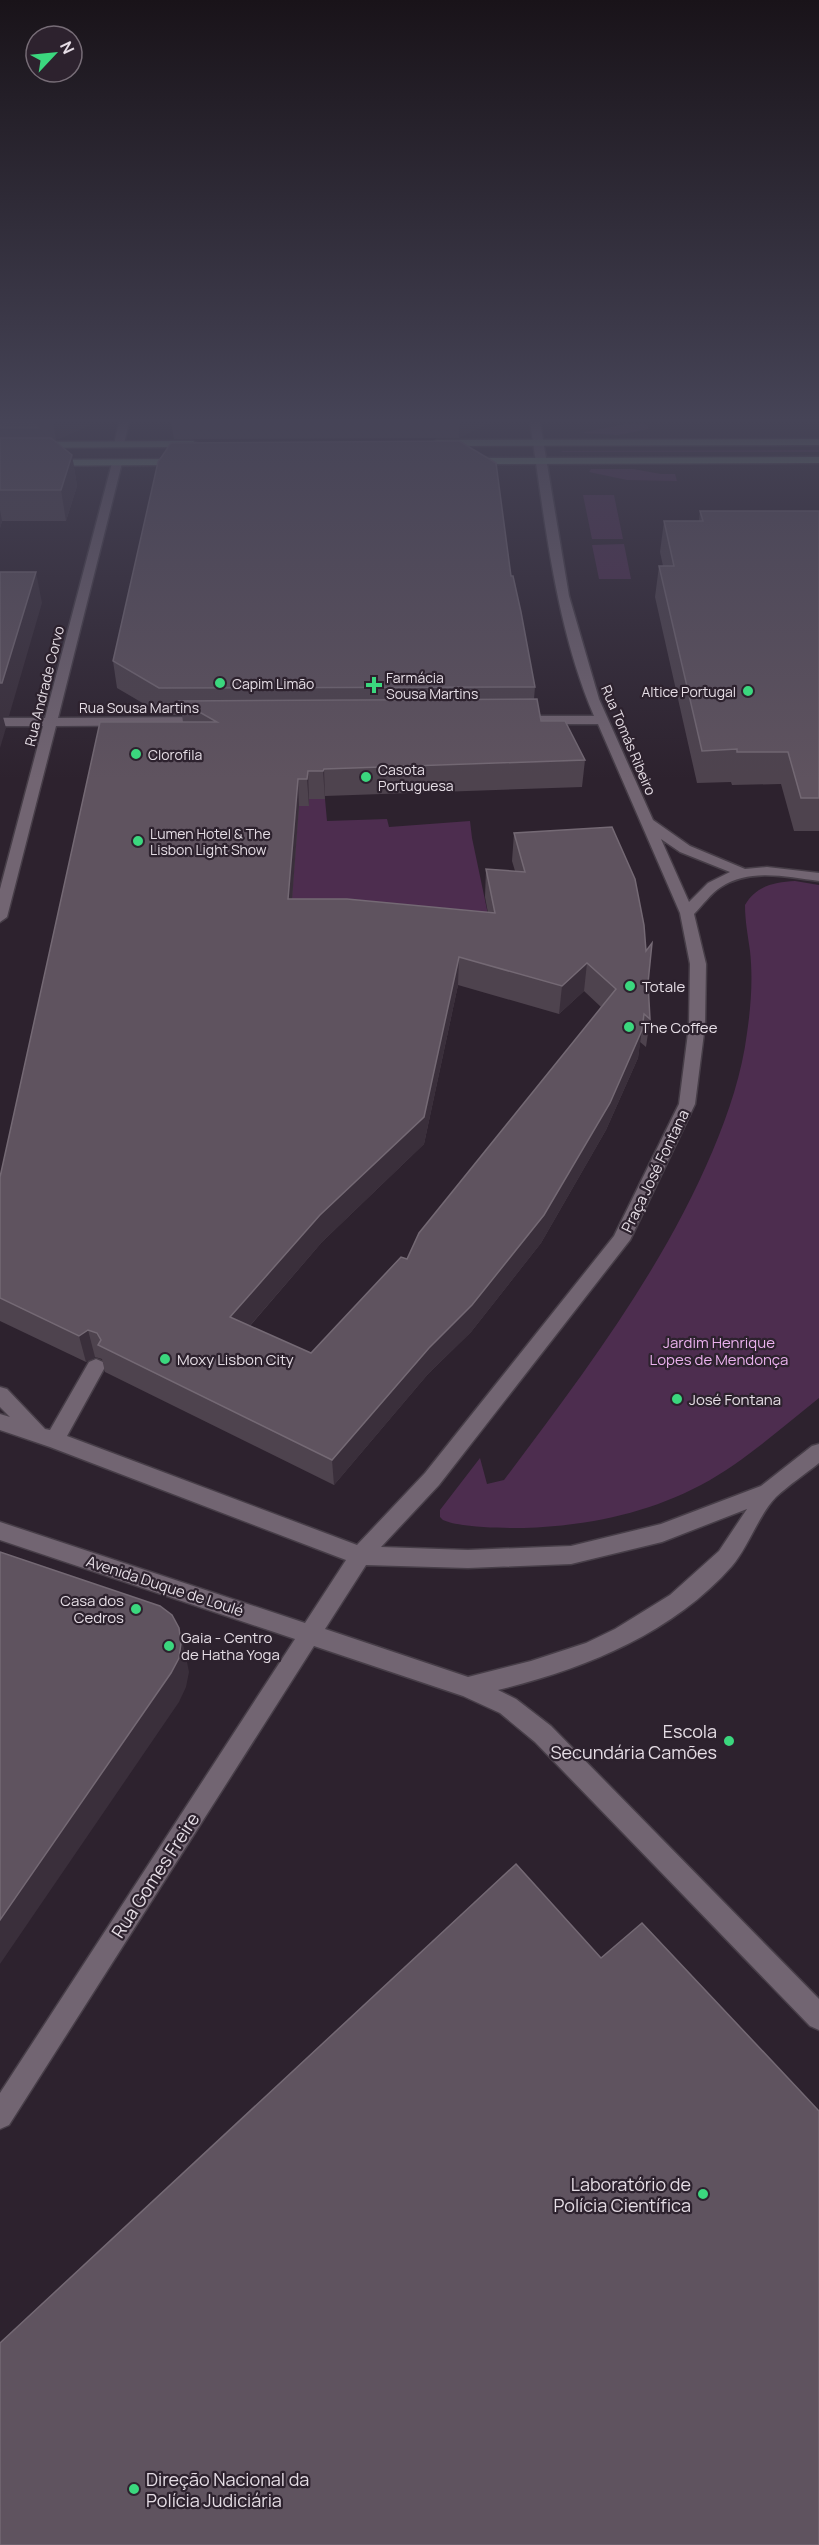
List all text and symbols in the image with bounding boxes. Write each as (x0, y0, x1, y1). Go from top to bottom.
north arrow (24, 24, 84, 84)
text: N (55, 37, 80, 57)
street label: Rua Andrade Corvo (20, 624, 68, 748)
place label: Farmácia Sousa Martins (386, 668, 478, 703)
place label: Capim Limão (232, 674, 314, 693)
marker: Capim Limão (213, 676, 227, 690)
marker: Farmácia Sousa Martins (367, 678, 381, 692)
street label: Rua Tomás Ribeiro (597, 682, 661, 798)
place label: Altice Portugal (641, 682, 736, 701)
marker: Altice Portugal (741, 684, 755, 698)
street label: Rua Sousa Martins (79, 698, 199, 717)
place label: Clorofila (148, 745, 202, 764)
marker: Clorofila (129, 747, 143, 761)
place label: Casota Portuguesa (378, 760, 454, 795)
marker: Casota Portuguesa (359, 770, 373, 784)
place label: Lumen Hotel & The Lisbon Light Show (150, 824, 271, 859)
marker: Lumen Hotel & The Lisbon Light Show (131, 834, 145, 848)
place label: Totale (642, 976, 685, 997)
marker: Totale (623, 979, 637, 993)
place label: The Coffee (641, 1017, 718, 1038)
marker: The Coffee (622, 1020, 636, 1034)
street label: Praça José Fontana (616, 1106, 694, 1236)
park label: Jardim Henrique Lopes de Mendonça (650, 1332, 788, 1370)
place label: Moxy Lisbon City (177, 1349, 294, 1370)
marker: Moxy Lisbon City (158, 1352, 172, 1366)
place label: José Fontana (689, 1389, 781, 1410)
marker: José Fontana (670, 1392, 684, 1406)
street label: Avenida Duque de Loulé (84, 1551, 247, 1621)
place label: Casa dos Cedros (60, 1590, 124, 1628)
marker: Casa dos Cedros (129, 1602, 143, 1616)
place label: Gaia - Centro de Hatha Yoga (181, 1627, 280, 1665)
marker: Gaia - Centro de Hatha Yoga (162, 1639, 176, 1653)
place label: Escola Secundária Camões (550, 1719, 717, 1764)
marker: Escola Secundária Camões (722, 1734, 736, 1748)
street label: Rua Gomes Freire (106, 1808, 204, 1942)
place label: Laboratório de Polícia Científica (553, 2172, 691, 2217)
marker: Laboratório de Polícia Científica (696, 2187, 710, 2201)
place label: Direção Nacional da Polícia Judiciária (146, 2467, 309, 2512)
marker: Direção Nacional da Polícia Judiciária (127, 2482, 141, 2496)

